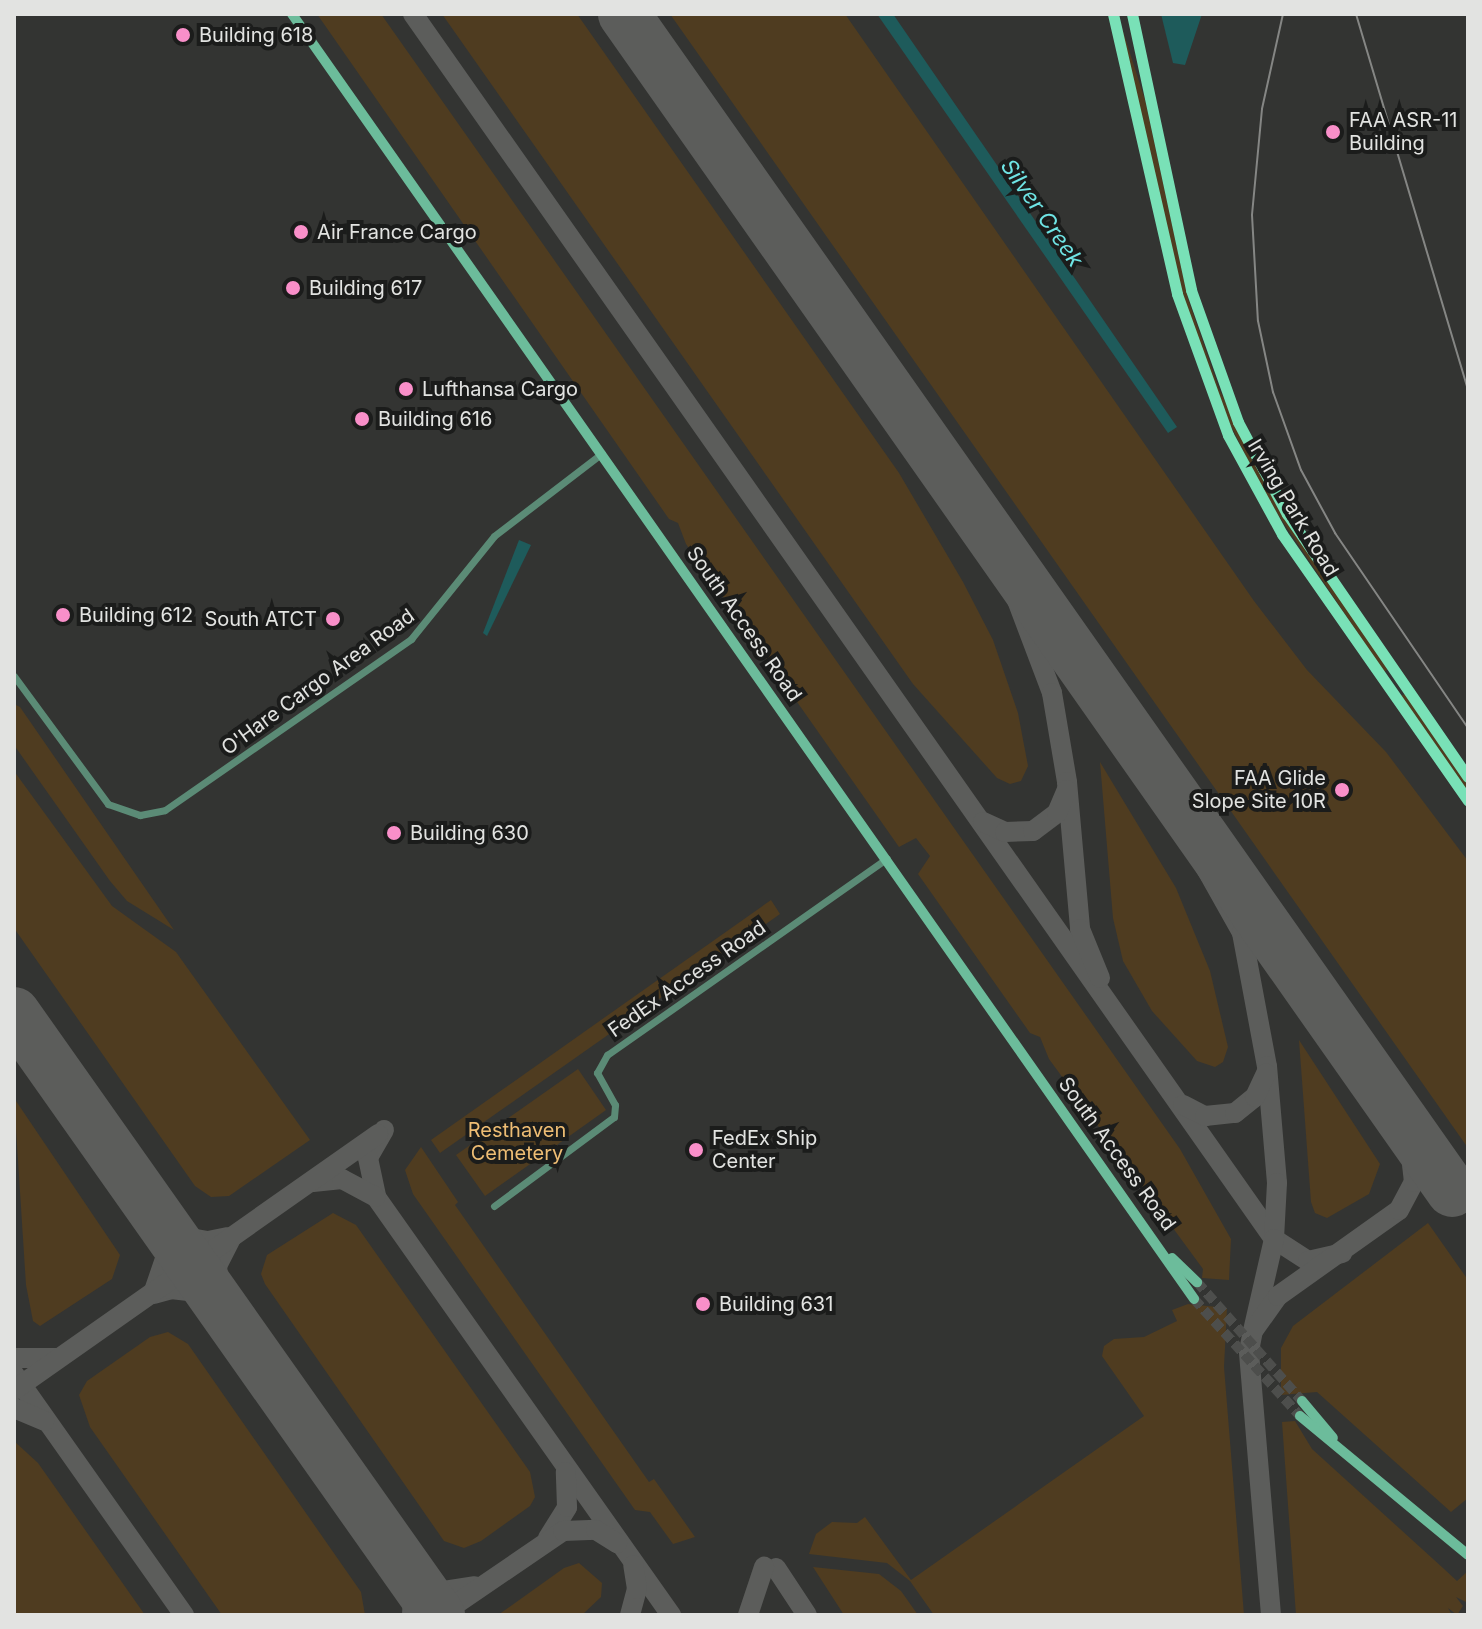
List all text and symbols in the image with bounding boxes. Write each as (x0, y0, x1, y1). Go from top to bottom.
place label: Building 618 (199, 23, 313, 47)
marker: Building 618 (174, 26, 192, 44)
place label: FAA ASR-11 Building (1349, 108, 1457, 155)
marker: FAA ASR-11 Building (1324, 123, 1342, 141)
water label: Silver Creek (995, 154, 1089, 272)
place label: Air France Cargo (317, 220, 477, 244)
marker: Air France Cargo (292, 223, 310, 241)
place label: Building 617 (309, 276, 422, 300)
marker: Building 617 (284, 279, 302, 297)
place label: Lufthansa Cargo (422, 377, 578, 401)
marker: Lufthansa Cargo (397, 380, 415, 398)
place label: Building 616 (378, 407, 492, 431)
marker: Building 616 (353, 410, 371, 428)
street label: Irving Park Road (1243, 435, 1343, 581)
street label: South Access Road (681, 542, 807, 706)
place label: Building 612 (79, 603, 193, 627)
street label: O'Hare Cargo Area Road (217, 604, 419, 760)
marker: Building 612 (54, 606, 72, 624)
place label: South ATCT (204, 607, 317, 631)
marker: South ATCT (324, 610, 342, 628)
place label: FAA Glide Slope Site 10R (1192, 766, 1326, 813)
marker: FAA Glide Slope Site 10R (1333, 781, 1351, 799)
place label: Building 630 (410, 821, 529, 845)
marker: Building 630 (385, 824, 403, 842)
street label: FedEx Access Road (604, 916, 770, 1042)
street label: South Access Road (1053, 1073, 1181, 1235)
park label: Resthaven Cemetery (468, 1119, 566, 1166)
place label: FedEx Ship Center (712, 1126, 817, 1173)
marker: FedEx Ship Center (687, 1141, 705, 1159)
place label: Building 631 (719, 1292, 833, 1316)
marker: Building 631 (694, 1295, 712, 1313)

